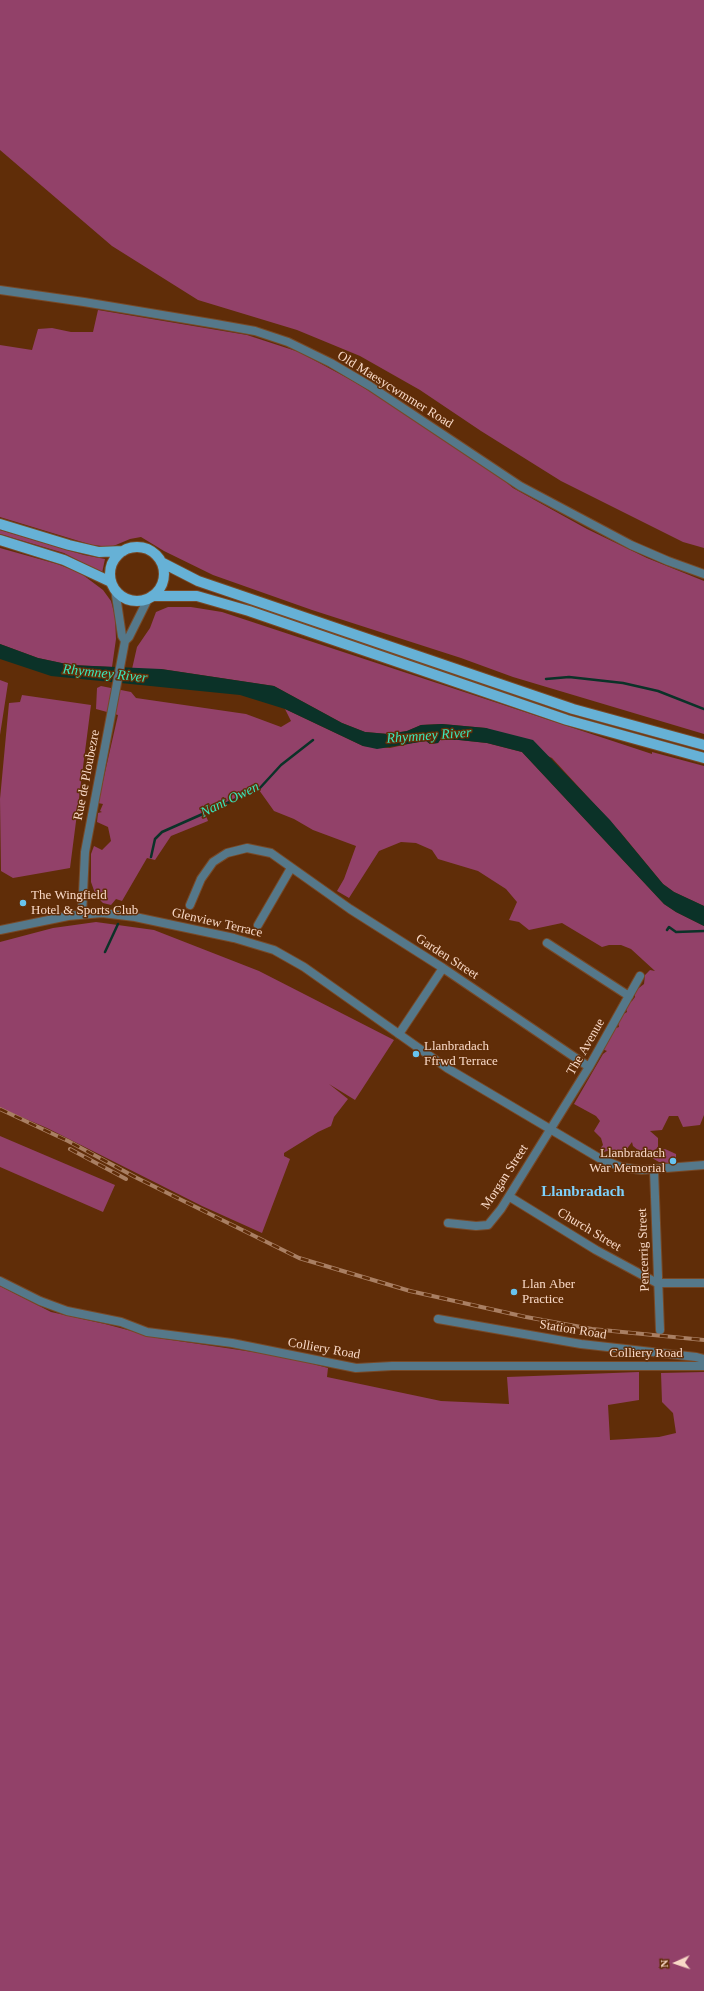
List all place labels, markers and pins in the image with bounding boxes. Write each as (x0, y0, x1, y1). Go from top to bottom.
place label: The Wingfield Hotel & Sports Club (31, 888, 138, 919)
marker: The Wingfield Hotel & Sports Club (18, 898, 28, 908)
place label: Llanbradach Ffrwd Terrace (424, 1039, 498, 1070)
marker: Llanbradach Ffrwd Terrace (411, 1049, 421, 1059)
place label: Llanbradach War Memorial (589, 1146, 665, 1177)
marker: Llanbradach War Memorial (668, 1156, 678, 1166)
place label: Llan Aber Practice (522, 1277, 575, 1308)
marker: Llan Aber Practice (509, 1287, 519, 1297)

